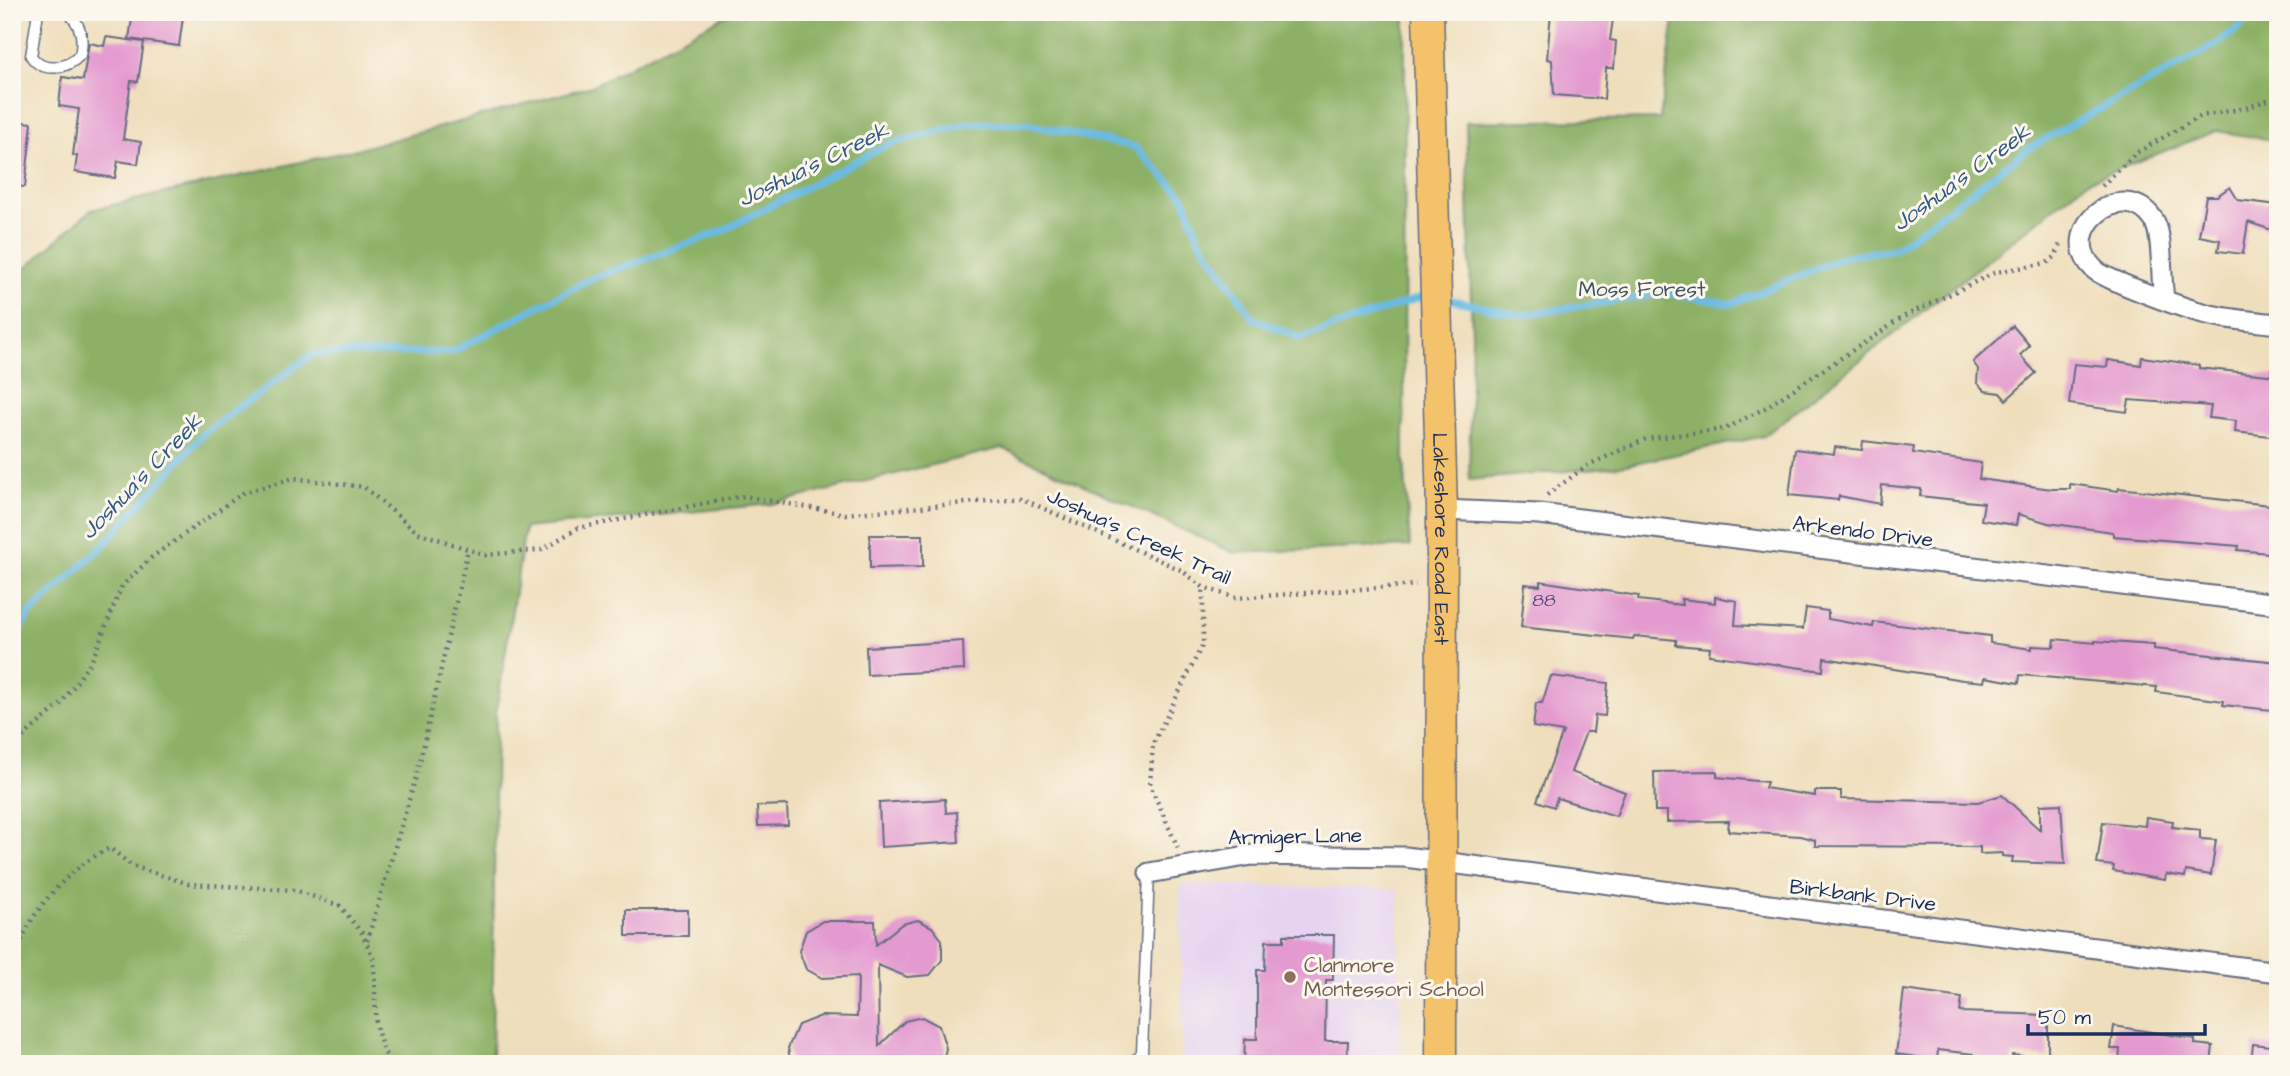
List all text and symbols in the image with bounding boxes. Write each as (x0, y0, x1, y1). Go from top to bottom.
water label: Joshua's Creek (733, 114, 895, 215)
water label: Joshua's Creek (1886, 116, 2038, 239)
park label: Moss Forest (1578, 275, 1706, 304)
water label: Joshua's Creek (73, 406, 211, 547)
street label: Lakeshore Road East (1425, 432, 1456, 646)
street label: Joshua's Creek Trail (1042, 481, 1235, 592)
street label: Arkendo Drive (1791, 508, 1935, 555)
house number: 88 (1532, 588, 1556, 613)
street label: Armiger Lane (1228, 821, 1362, 854)
street label: Birkbank Drive (1788, 872, 1938, 919)
place label: Clanmore Montessori School (1304, 951, 1484, 1004)
marker: Clanmore Montessori School (1282, 969, 1298, 985)
scale bar (2028, 992, 2204, 1036)
text: 50 m (2038, 1003, 2092, 1032)

